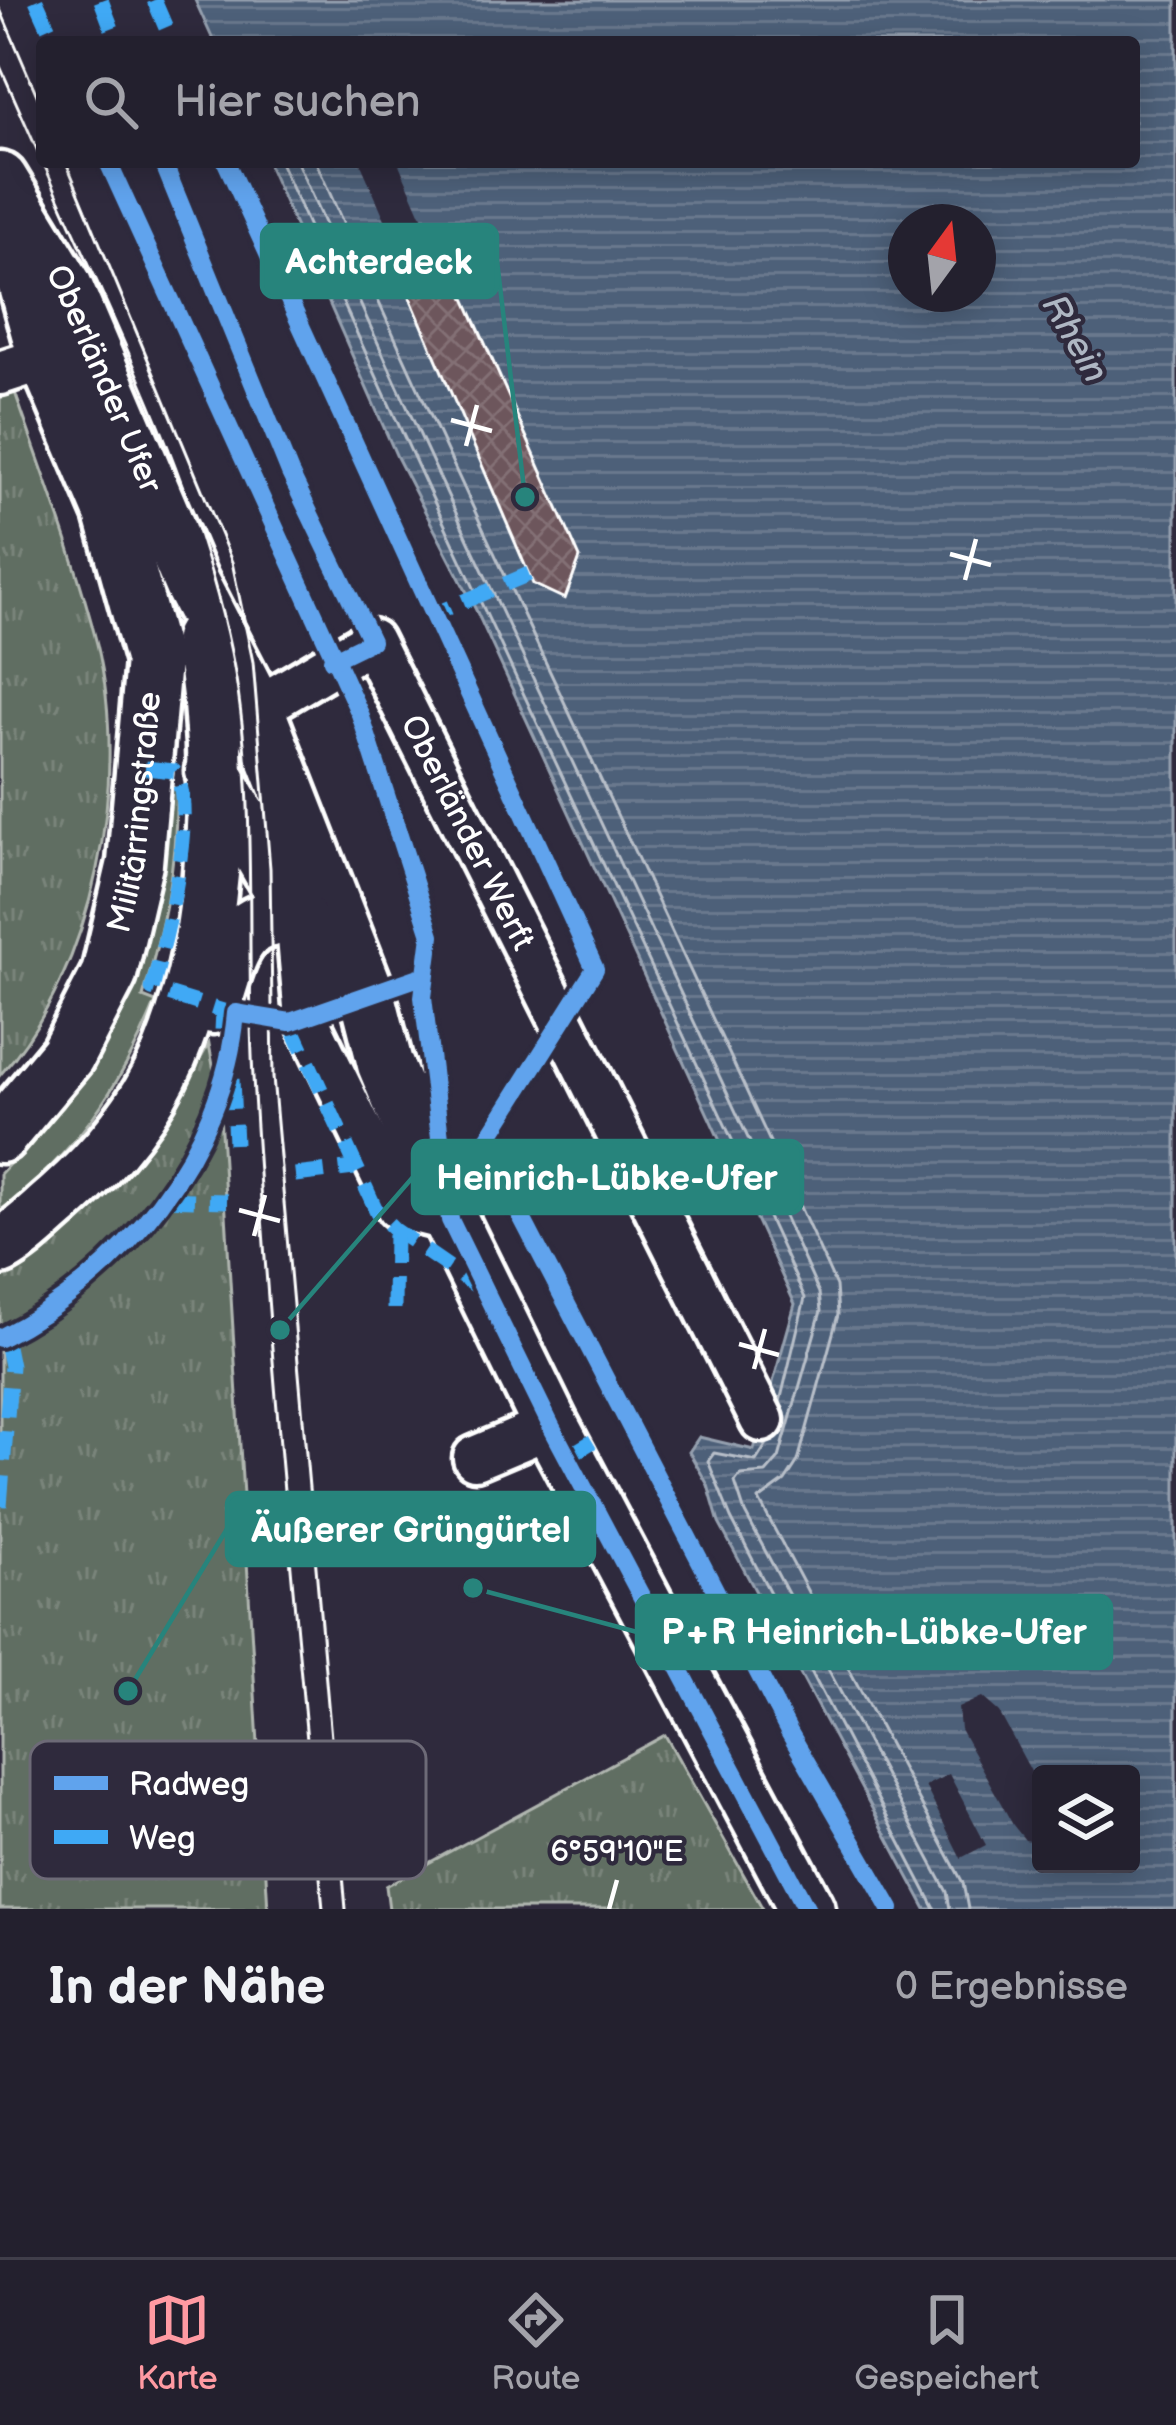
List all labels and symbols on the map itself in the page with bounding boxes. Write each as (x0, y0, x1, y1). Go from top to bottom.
north arrow (888, 204, 996, 312)
callout: Achterdeck (262, 225, 497, 297)
text: Achterdeck (284, 242, 473, 285)
street label: Oberländer Ufer (37, 258, 171, 500)
water label: Rhein (1032, 287, 1116, 391)
street label: Militärringstraße (99, 690, 170, 937)
street label: Oberländer Werft (391, 708, 543, 957)
callout: Heinrich-Lübke-Ufer (413, 1141, 802, 1213)
text: Heinrich-Lübke-Ufer (436, 1158, 778, 1201)
callout: Äußerer Grüngürtel (227, 1493, 594, 1565)
text: Äußerer Grüngürtel (250, 1509, 571, 1553)
callout: P+R Heinrich-Lübke-Ufer (637, 1596, 1111, 1668)
text: P+R Heinrich-Lübke-Ufer (661, 1612, 1087, 1655)
legend (30, 1741, 426, 1879)
text: Radweg (129, 1765, 249, 1805)
text: Weg (129, 1819, 196, 1859)
text: 6°59'10"E (550, 1834, 684, 1870)

